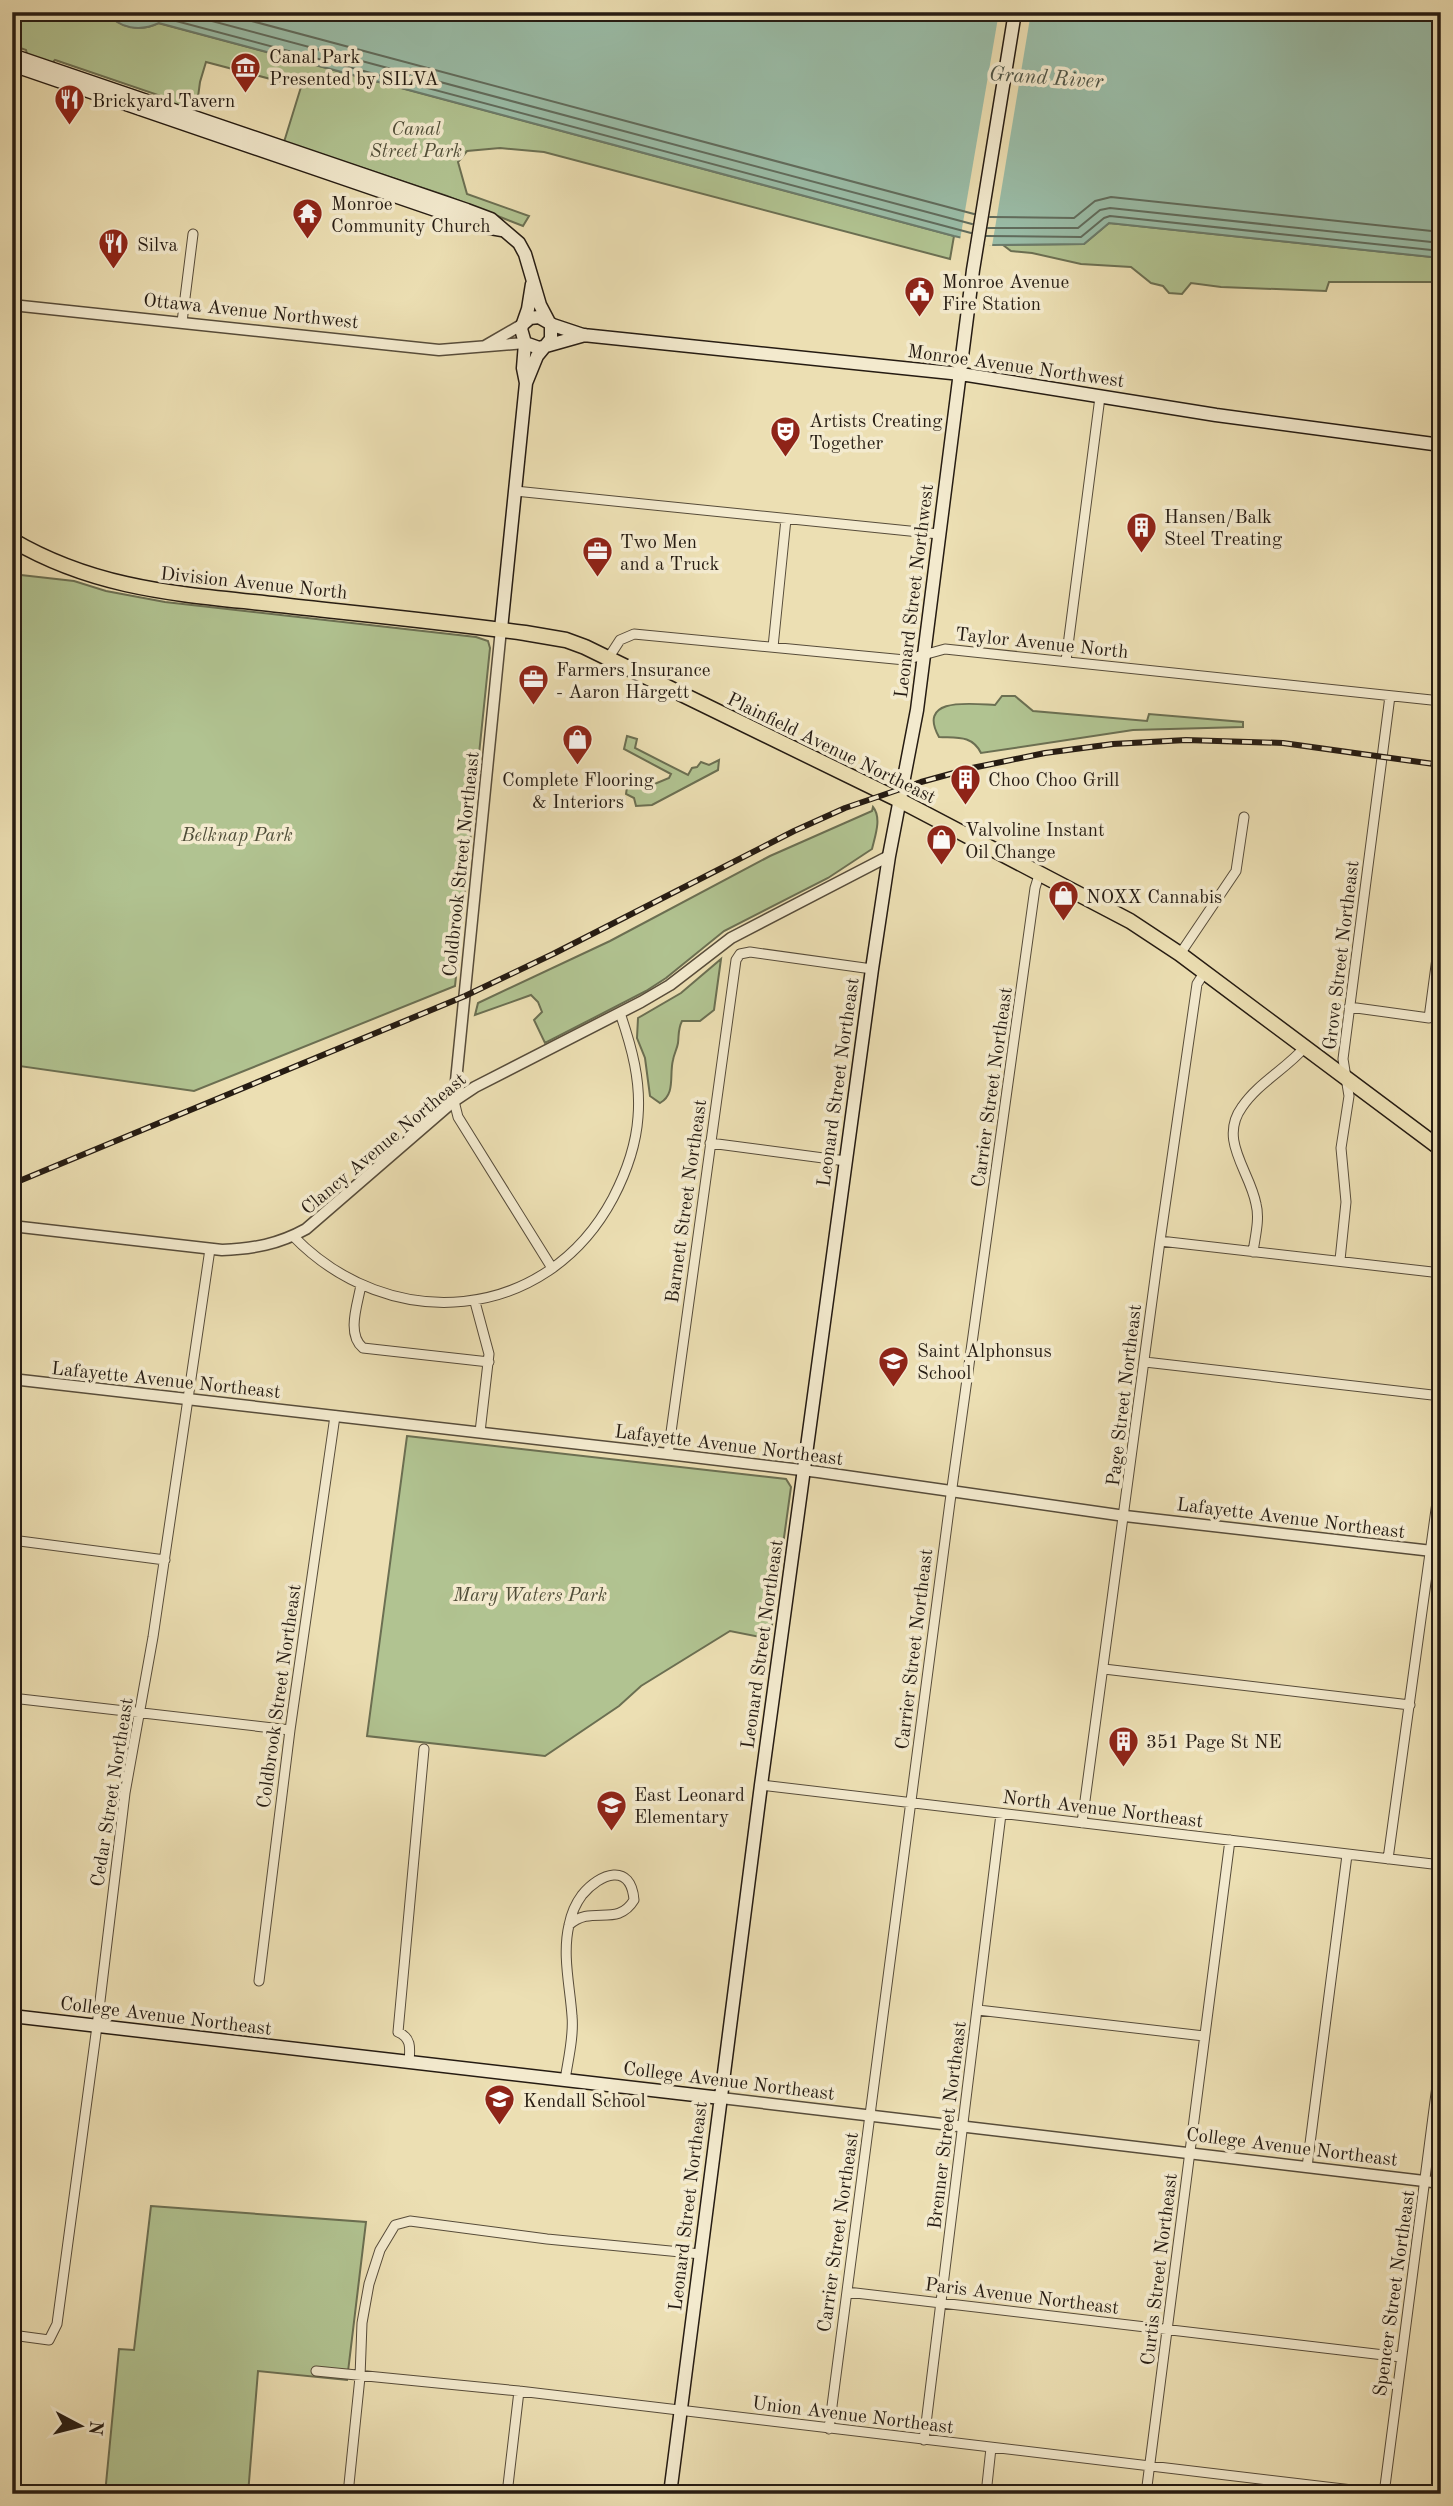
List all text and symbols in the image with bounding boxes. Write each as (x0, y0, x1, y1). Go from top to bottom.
place label: Canal Park Presented by SILVA (269, 49, 439, 90)
museum icon: Canal Park Presented by SILVA (229, 50, 263, 94)
water label: Grand River (988, 64, 1105, 93)
restaurant icon: Brickyard Tavern (52, 83, 86, 127)
place label: Brickyard Tavern (92, 93, 235, 112)
park label: Canal Street Park (370, 121, 462, 162)
place label: Monroe Community Church (331, 196, 491, 237)
temple icon: Monroe Community Church (291, 197, 325, 241)
restaurant icon: Silva (97, 227, 131, 271)
place label: Silva (137, 237, 179, 256)
place label: Monroe Avenue Fire Station (942, 274, 1069, 315)
public building icon: Monroe Avenue Fire Station (902, 275, 936, 319)
street label: Ottawa Avenue Northwest (142, 292, 359, 333)
street label: Monroe Avenue Northwest (906, 343, 1125, 392)
place label: Artists Creating Together (809, 413, 943, 454)
theatre icon: Artists Creating Together (769, 414, 803, 458)
street label: Leonard Street Northwest (893, 483, 938, 699)
place label: Hansen/Balk Steel Treating (1164, 509, 1283, 550)
building icon: Hansen/Balk Steel Treating (1124, 510, 1158, 554)
place label: Two Men and a Truck (620, 534, 719, 575)
office icon: Two Men and a Truck (580, 535, 614, 579)
street label: Division Avenue North (159, 565, 348, 604)
street label: Taylor Avenue North (954, 626, 1129, 663)
place label: Farmers Insurance - Aaron Hargett (556, 662, 711, 703)
office icon: Farmers Insurance - Aaron Hargett (516, 663, 550, 707)
street label: Plainfield Avenue Northeast (724, 690, 938, 808)
shop icon: Complete Flooring & Interiors (561, 723, 595, 767)
street label: Coldbrook Street Northeast (441, 751, 484, 978)
building icon: Choo Choo Grill (948, 762, 982, 806)
place label: Complete Flooring & Interiors (502, 772, 655, 813)
place label: Choo Choo Grill (988, 772, 1119, 791)
place label: Valvoline Instant Oil Change (965, 822, 1105, 863)
shop icon: Valvoline Instant Oil Change (925, 823, 959, 867)
park label: Belknap Park (180, 827, 293, 846)
street label: Grove Street Northeast (1321, 859, 1364, 1051)
shop icon: NOXX Cannabis (1046, 879, 1080, 923)
place label: NOXX Cannabis (1086, 889, 1222, 908)
street label: Leonard Street Northeast (815, 977, 864, 1188)
street label: Carrier Street Northeast (970, 986, 1017, 1189)
street label: Clancy Avenue Northeast (299, 1071, 471, 1219)
street label: Barnett Street Northeast (664, 1098, 711, 1304)
street label: Page Street Northeast (1105, 1303, 1146, 1487)
place label: Saint Alphonsus School (917, 1343, 1052, 1384)
school or university icon: Saint Alphonsus School (877, 1344, 911, 1388)
street label: Lafayette Avenue Northeast (50, 1360, 281, 1403)
street label: Lafayette Avenue Northeast (613, 1423, 844, 1470)
street label: Lafayette Avenue Northeast (1175, 1496, 1406, 1543)
street label: Leonard Street Northeast (739, 1539, 788, 1750)
street label: Carrier Street Northeast (894, 1548, 937, 1751)
street label: Coldbrook Street Northeast (255, 1583, 306, 1810)
park label: Mary Waters Park (452, 1587, 607, 1606)
street label: Cedar Street Northeast (89, 1696, 138, 1888)
building icon: 351 Page St NE (1106, 1724, 1140, 1768)
place label: 351 Page St NE (1146, 1734, 1282, 1753)
place label: East Leonard Elementary (634, 1787, 745, 1828)
school or university icon: East Leonard Elementary (594, 1788, 628, 1832)
street label: North Avenue Northeast (1001, 1789, 1204, 1832)
street label: College Avenue Northeast (59, 1995, 273, 2040)
street label: Brenner Street Northeast (926, 2020, 971, 2230)
street label: College Avenue Northeast (622, 2060, 836, 2105)
school or university icon: Kendall School (483, 2083, 517, 2127)
place label: Kendall School (523, 2093, 646, 2112)
street label: Leonard Street Northeast (667, 2100, 712, 2312)
street label: College Avenue Northeast (1185, 2126, 1399, 2171)
street label: Carrier Street Northeast (816, 2131, 863, 2334)
street label: Curtis Street Northeast (1139, 2172, 1182, 2367)
street label: Spencer Street Northeast (1372, 2189, 1419, 2398)
street label: Paris Avenue Northeast (924, 2276, 1120, 2319)
north arrow (46, 2390, 116, 2460)
street label: Union Avenue Northeast (751, 2395, 954, 2438)
text: N (84, 2419, 105, 2437)

